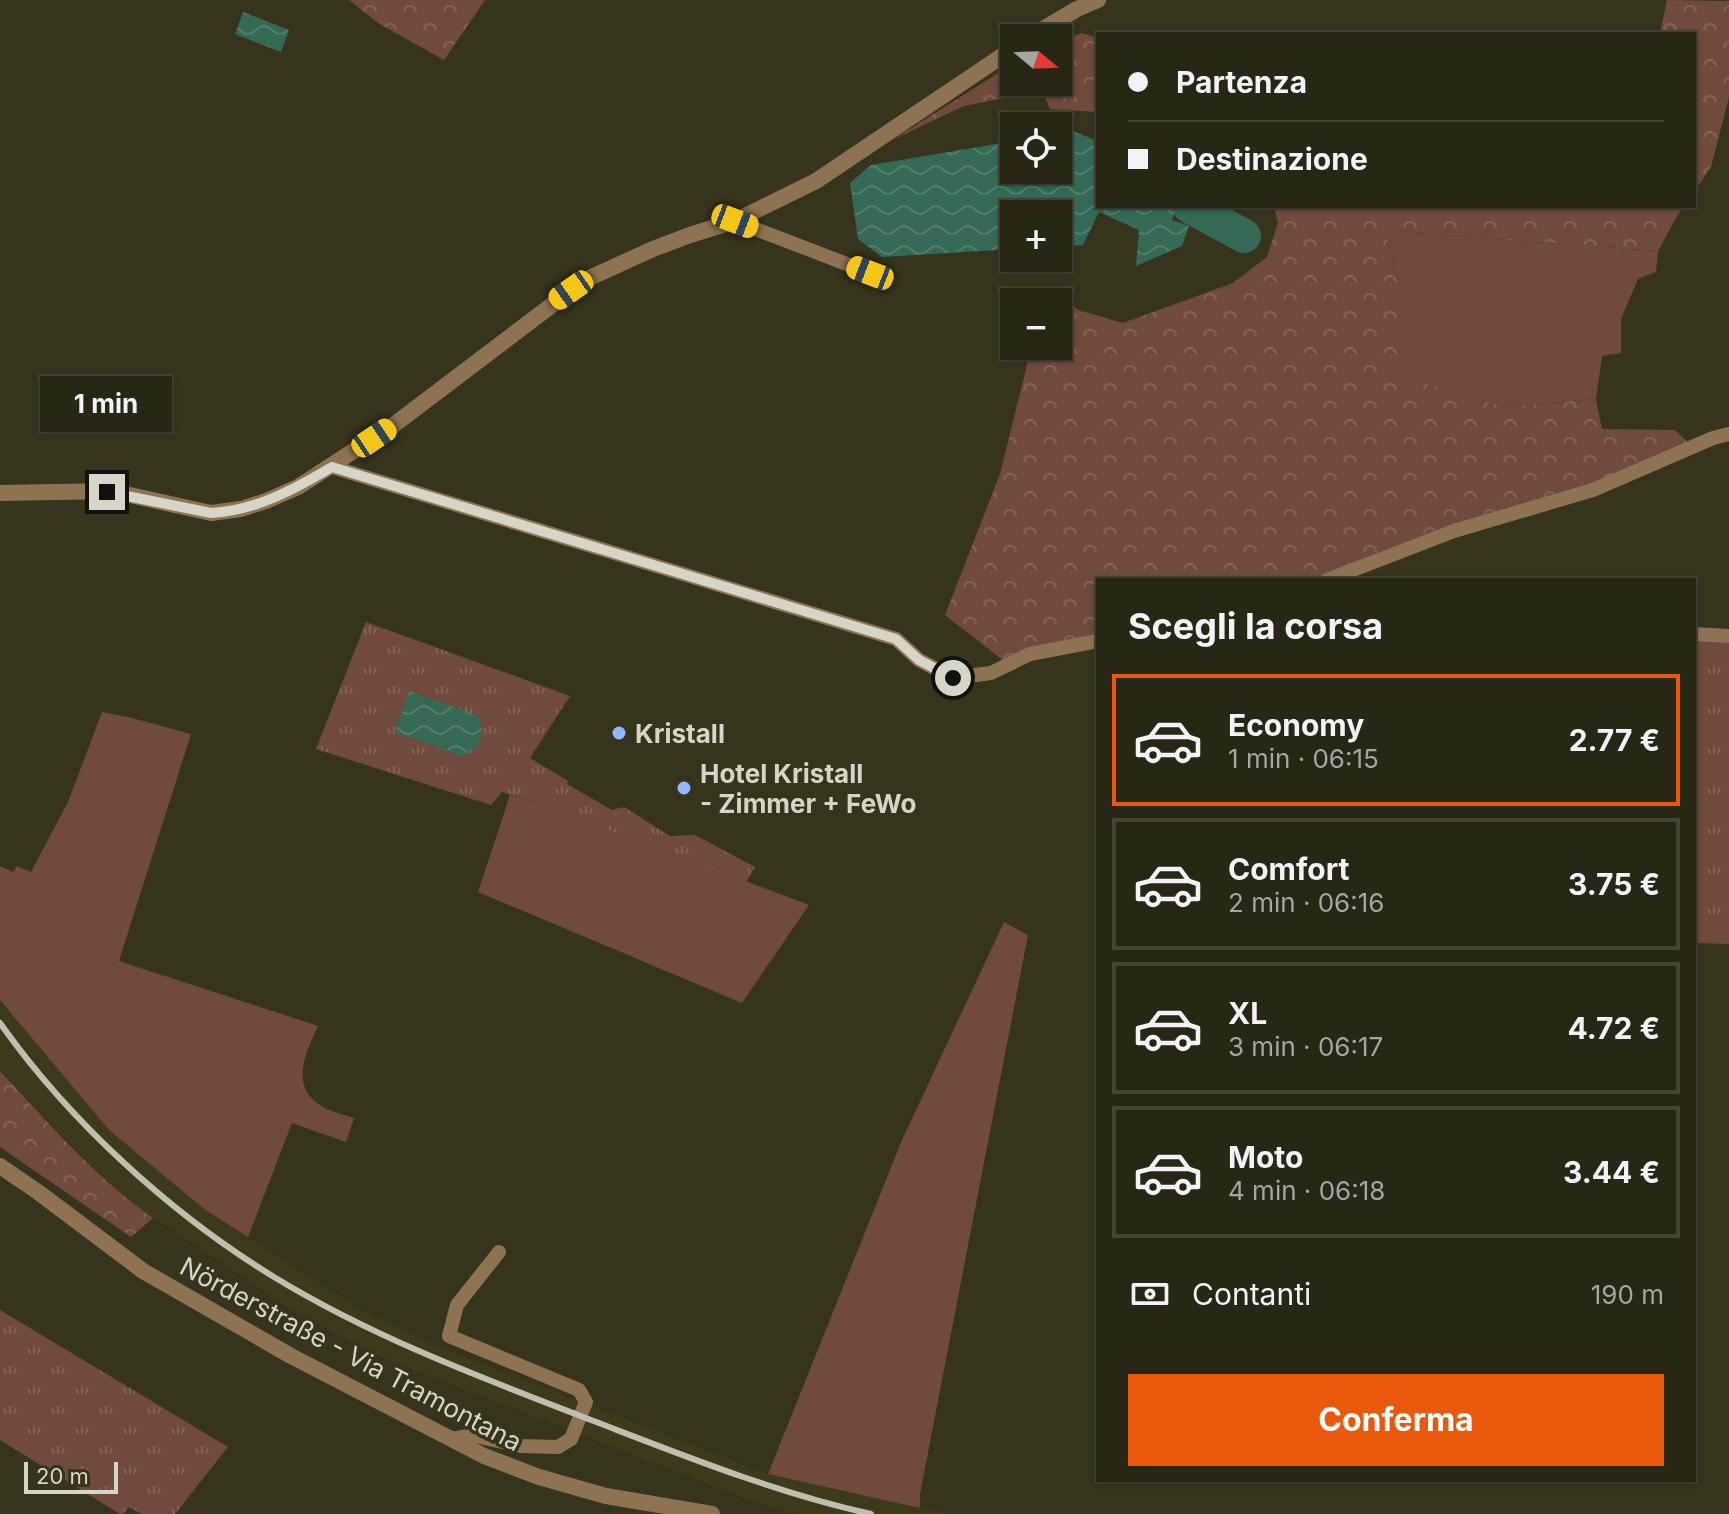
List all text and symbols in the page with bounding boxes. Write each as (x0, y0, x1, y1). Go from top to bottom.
north arrow (1000, 24, 1072, 96)
map controls (1000, 24, 1072, 360)
text: Partenza (1176, 64, 1307, 100)
button: locate (1000, 112, 1072, 184)
text: Destinazione (1176, 141, 1368, 177)
button: + (1000, 200, 1072, 272)
car (708, 201, 762, 241)
car (843, 253, 897, 293)
car (544, 266, 598, 314)
button: − (1000, 288, 1072, 360)
callout: 1 min (41, 376, 173, 432)
text: 1 min (74, 388, 138, 419)
car (347, 415, 401, 461)
route end (89, 474, 125, 510)
text: Scegli la corsa (1128, 604, 1383, 648)
route start (935, 660, 971, 696)
icon: car (1132, 704, 1204, 776)
text: Economy (1228, 707, 1364, 743)
place label: Kristall (635, 718, 725, 749)
text: 2.77 € (1569, 722, 1660, 758)
marker: Kristall (610, 724, 628, 742)
text: 1 min · 06:15 (1228, 743, 1379, 774)
place label: Hotel Kristall - Zimmer + FeWo (700, 758, 916, 819)
marker: Hotel Kristall - Zimmer + FeWo (675, 779, 693, 797)
icon: car (1132, 848, 1204, 920)
text: Comfort (1228, 851, 1349, 887)
text: 3.75 € (1568, 866, 1660, 902)
text: 2 min · 06:16 (1228, 887, 1384, 918)
icon: car (1132, 992, 1204, 1064)
text: XL (1228, 995, 1267, 1031)
text: 4.72 € (1567, 1010, 1660, 1046)
text: 3 min · 06:17 (1228, 1031, 1383, 1062)
icon: car (1132, 1136, 1204, 1208)
text: Moto (1228, 1139, 1303, 1175)
text: 3.44 € (1563, 1154, 1660, 1190)
text: 4 min · 06:18 (1228, 1175, 1385, 1206)
street label: Nörderstraße - Via Tramontana (175, 1251, 527, 1457)
icon: cash (1128, 1272, 1172, 1316)
text: Contanti (1192, 1276, 1311, 1312)
text: 190 m (1591, 1279, 1664, 1310)
button: Conferma (1128, 1374, 1664, 1466)
scale bar (24, 1458, 118, 1494)
text: 20 m (36, 1463, 89, 1489)

